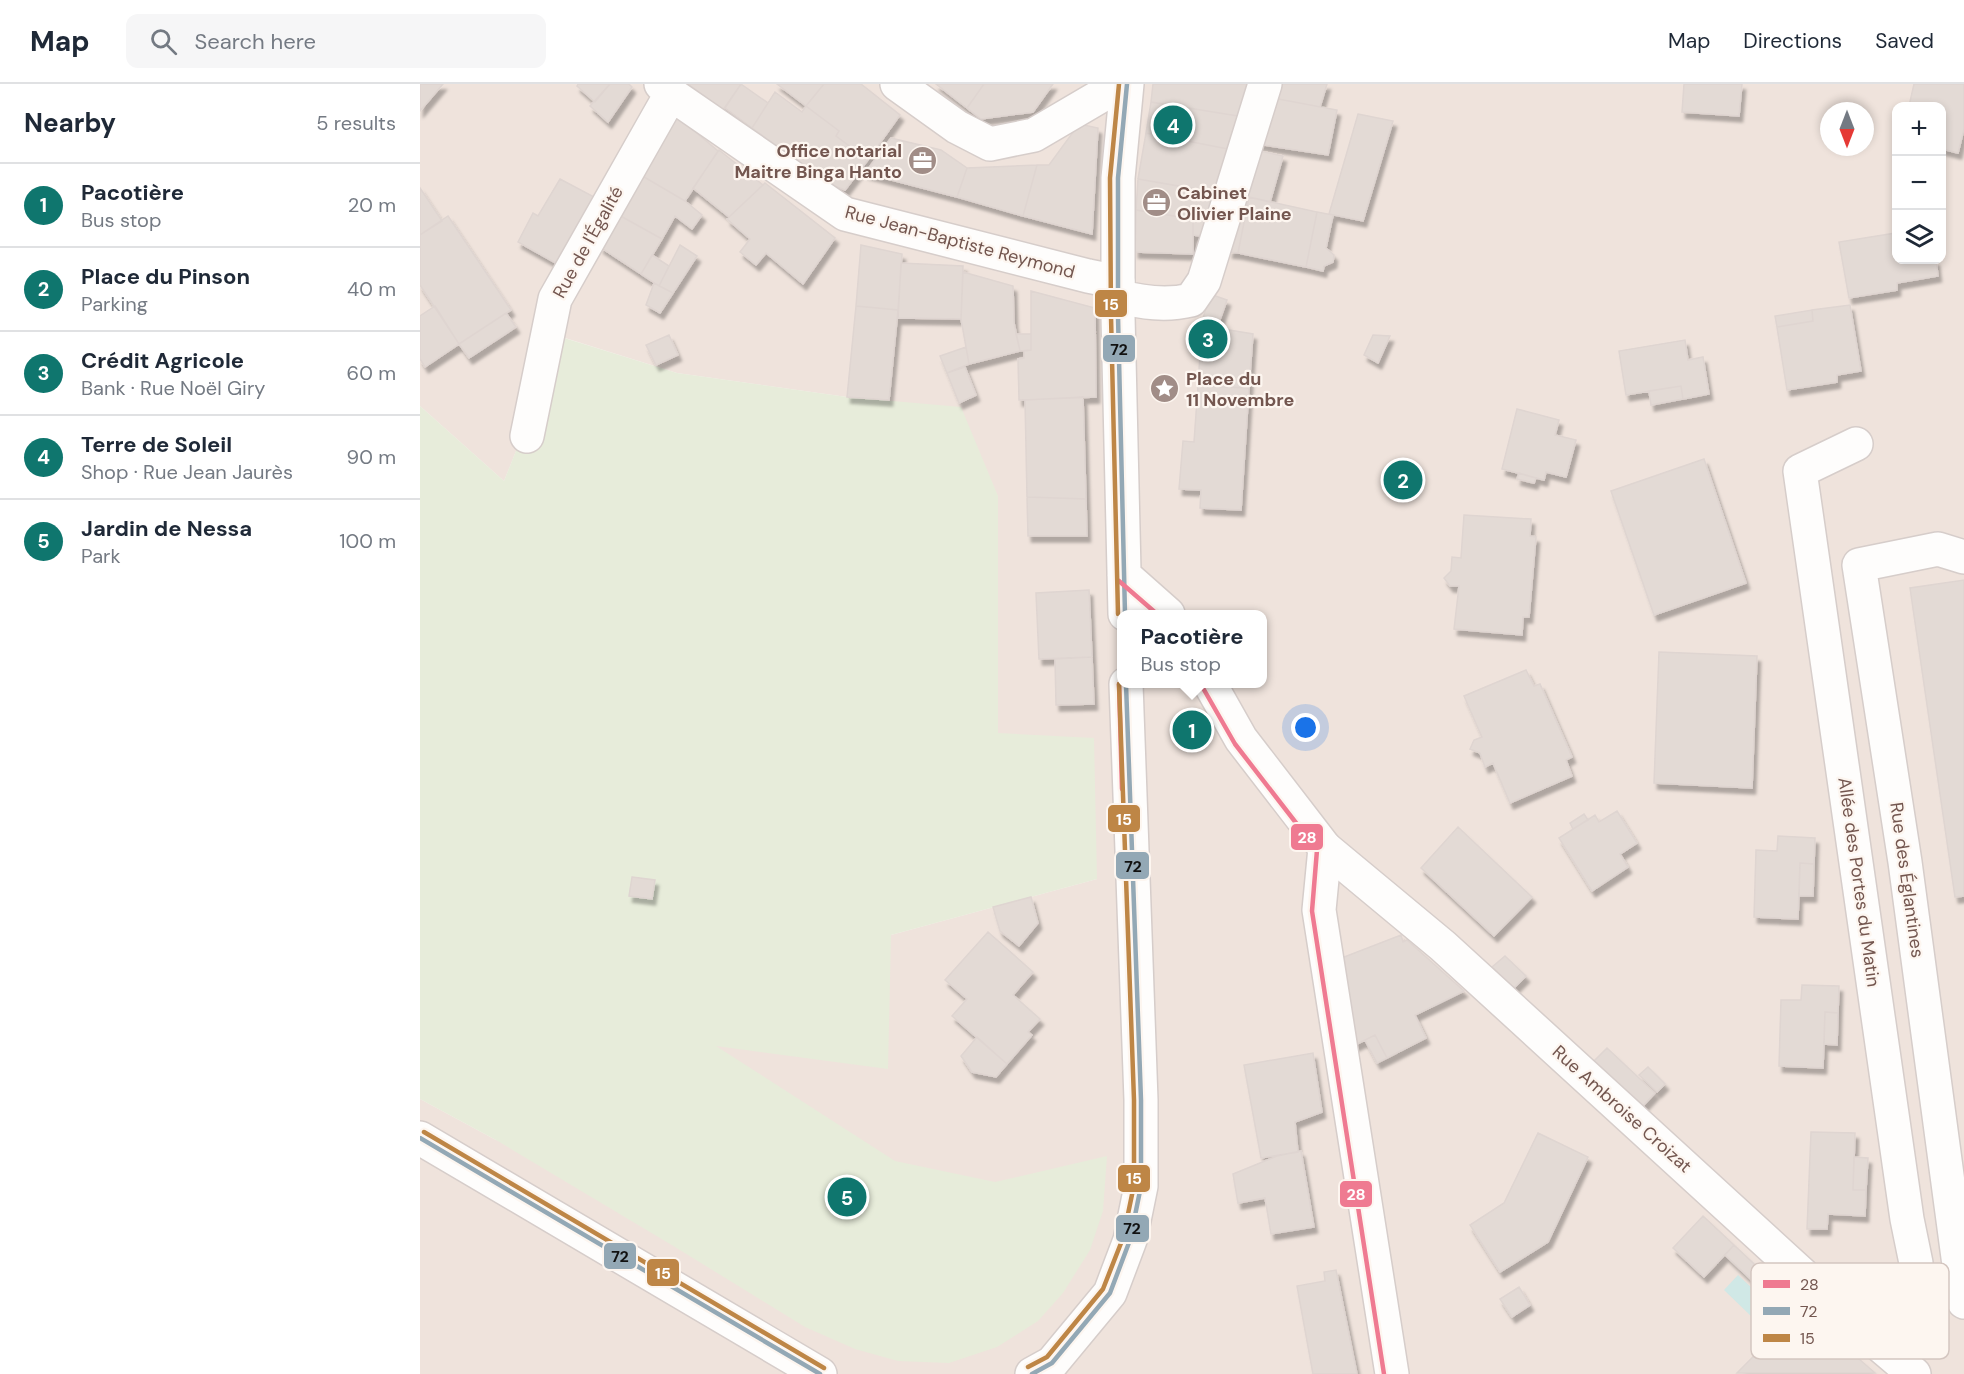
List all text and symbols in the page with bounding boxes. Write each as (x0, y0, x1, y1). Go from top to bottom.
search box (126, 14, 546, 68)
text: Map (30, 23, 90, 60)
icon: search (147, 25, 180, 58)
text: Search here (195, 27, 316, 56)
text: Map (1668, 27, 1710, 55)
text: Directions (1743, 27, 1842, 55)
text: Saved (1875, 27, 1934, 55)
pin: 4 (1154, 102, 1192, 147)
north arrow (1820, 102, 1874, 156)
map controls (1892, 102, 1946, 264)
button: + (1892, 102, 1946, 156)
text: Nearby (24, 106, 116, 140)
text: 5 results (316, 110, 396, 136)
place label: Office notarial Maitre Binga Hanto (734, 139, 902, 184)
office icon: Office notarial Maitre Binga Hanto (907, 145, 939, 177)
button: − (1892, 156, 1946, 210)
text: Pacotière (81, 178, 184, 207)
place label: Cabinet Olivier Plaine (1177, 181, 1292, 226)
street label: Rue de l'Égalité (547, 182, 629, 302)
office icon: Cabinet Olivier Plaine (1140, 187, 1172, 219)
text: 1 (40, 192, 47, 218)
text: 20 m (348, 192, 396, 218)
street label: Rue Jean-Baptiste Reymond (842, 200, 1078, 284)
text: Bus stop (81, 207, 161, 233)
button: layers (1892, 210, 1946, 264)
text: Place du Pinson (81, 262, 250, 291)
text: 2 (38, 276, 49, 302)
text: 40 m (347, 276, 396, 302)
line badge: 15 (1094, 289, 1128, 318)
text: Parking (81, 291, 148, 317)
text: 15 (1103, 294, 1119, 315)
pin: 3 (1188, 316, 1228, 362)
line badge: 72 (1102, 334, 1136, 363)
text: 72 (1110, 339, 1128, 360)
text: Crédit Agricole (81, 346, 244, 375)
text: 3 (37, 360, 50, 386)
text: 60 m (347, 360, 396, 386)
place label: Place du 11 Novembre (1186, 367, 1295, 412)
place icon: Place du 11 Novembre (1149, 373, 1181, 405)
text: Bank · Rue Noël Giry (81, 375, 265, 401)
text: Terre de Soleil (81, 430, 232, 459)
text: 4 (37, 444, 50, 470)
text: 90 m (347, 444, 396, 470)
pin: 2 (1384, 458, 1422, 502)
text: Shop · Rue Jean Jaurès (81, 459, 293, 485)
text: Jardin de Nessa (81, 514, 252, 543)
text: 5 (37, 528, 50, 554)
text: 100 m (339, 528, 396, 554)
text: Park (81, 543, 121, 569)
popup (1117, 610, 1267, 688)
text: Pacotière (1141, 622, 1243, 651)
text: Bus stop (1141, 651, 1221, 677)
pin: 1 (1172, 708, 1212, 752)
your location (1291, 713, 1320, 742)
street label: Allée des Portes du Matin (1832, 776, 1886, 988)
street label: Rue des Églantines (1884, 801, 1930, 959)
line badge: 15 (1107, 804, 1141, 833)
text: 15 (1116, 809, 1132, 830)
line badge: 28 (1290, 823, 1324, 851)
text: 28 (1297, 827, 1317, 848)
line badge: 72 (1115, 851, 1150, 880)
text: 72 (1124, 856, 1142, 877)
street label: Rue Ambroise Croizat (1547, 1040, 1697, 1178)
line badge: 15 (1117, 1164, 1151, 1193)
text: 15 (1126, 1168, 1142, 1189)
pin: 5 (828, 1174, 866, 1220)
line badge: 28 (1339, 1180, 1373, 1208)
text: 28 (1346, 1184, 1366, 1205)
line badge: 72 (1115, 1214, 1150, 1243)
text: 72 (1123, 1218, 1141, 1239)
line badge: 72 (603, 1242, 637, 1270)
text: 72 (611, 1246, 629, 1267)
line badge: 15 (646, 1258, 680, 1287)
text: 15 (655, 1263, 671, 1284)
legend (1751, 1263, 1949, 1359)
text: 28 (1800, 1274, 1819, 1295)
text: 72 (1800, 1301, 1817, 1322)
text: 15 (1800, 1328, 1815, 1349)

